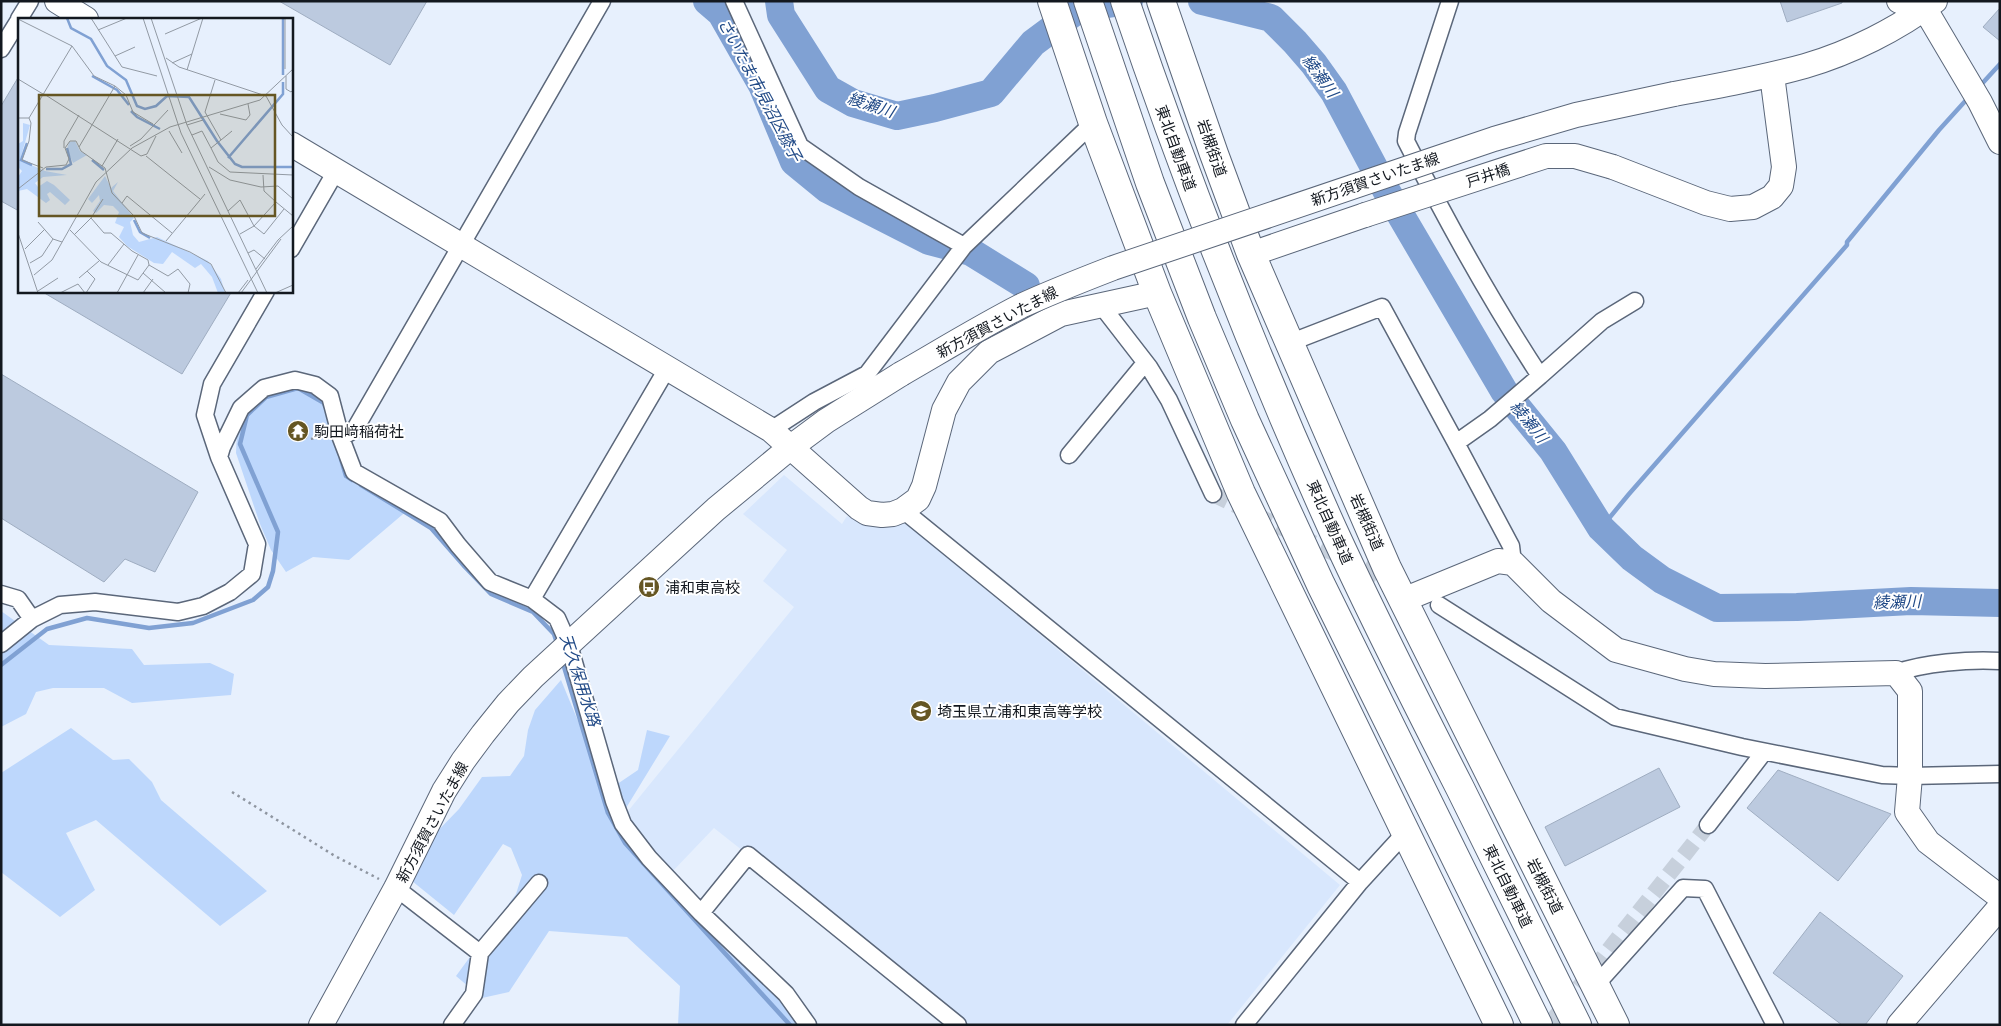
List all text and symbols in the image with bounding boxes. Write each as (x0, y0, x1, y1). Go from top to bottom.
water label: さいたま市見沼区膝子 (712, 14, 808, 167)
inset map (18, 18, 292, 292)
water label: 綾瀬川 (1297, 50, 1345, 104)
water label: 綾瀬川 (845, 87, 899, 124)
street label: 東北自動車道 (1151, 102, 1201, 194)
street label: 岩槻街道 (1192, 116, 1232, 180)
street label: 新方須賀さいたま線 (1308, 147, 1442, 211)
street label: 戸井橋 (1463, 158, 1513, 192)
street label: 新方須賀さいたま線 (933, 281, 1061, 363)
water label: 綾瀬川 (1505, 396, 1554, 449)
temple icon: 駒田﨑稲荷社 (286, 419, 310, 443)
place label: 駒田﨑稲荷社 (314, 421, 404, 442)
street label: 東北自動車道 (1302, 477, 1358, 567)
street label: 岩槻街道 (1345, 490, 1389, 554)
bus stop icon: 浦和東高校 (637, 575, 661, 599)
place label: 浦和東高校 (665, 577, 740, 598)
water label: 綾瀬川 (1873, 590, 1923, 614)
water label: 天久保用水路 (554, 631, 606, 731)
school or university icon: 埼玉県立浦和東高等学校 (909, 699, 933, 723)
place label: 埼玉県立浦和東高等学校 (937, 701, 1102, 722)
street label: 新方須賀さいたま線 (391, 758, 473, 886)
street label: 東北自動車道 (1479, 841, 1537, 931)
street label: 岩槻街道 (1522, 854, 1568, 918)

